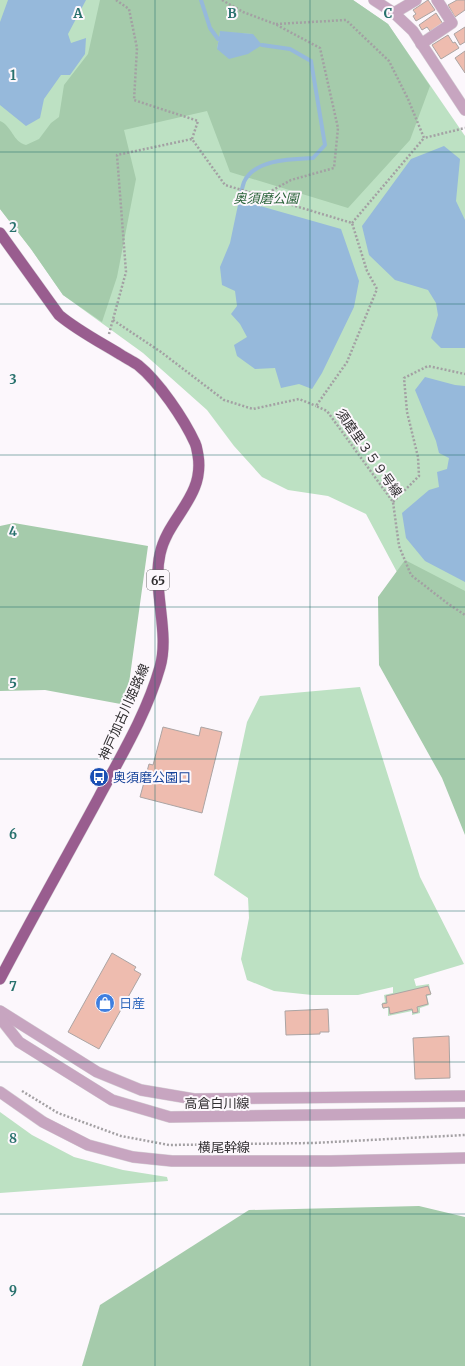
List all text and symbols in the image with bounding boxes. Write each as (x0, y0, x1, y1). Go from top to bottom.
text: A (72, 5, 83, 22)
text: B (227, 5, 237, 22)
text: C (384, 5, 393, 22)
text: 1 (10, 67, 16, 84)
park label: 奥須磨公園 (233, 190, 300, 207)
text: 2 (9, 219, 17, 236)
text: 3 (9, 371, 17, 388)
street label: 須磨里３５９号線 (332, 406, 406, 500)
text: 4 (9, 523, 18, 540)
road number: 65 (147, 570, 169, 590)
street label: 神戸加古川姫路線 (95, 661, 153, 763)
text: 5 (9, 675, 17, 692)
bus stop icon: 奥須磨公園口 (88, 766, 110, 788)
place label: 奥須磨公園口 (113, 769, 191, 786)
text: 6 (9, 826, 17, 843)
text: 7 (9, 978, 17, 995)
shop icon: 日産 (94, 992, 116, 1014)
place label: 日産 (119, 995, 145, 1012)
street label: 高倉白川線 (184, 1095, 250, 1112)
text: 8 (9, 1130, 17, 1147)
street label: 横尾幹線 (198, 1139, 250, 1156)
text: 9 (9, 1282, 17, 1299)

